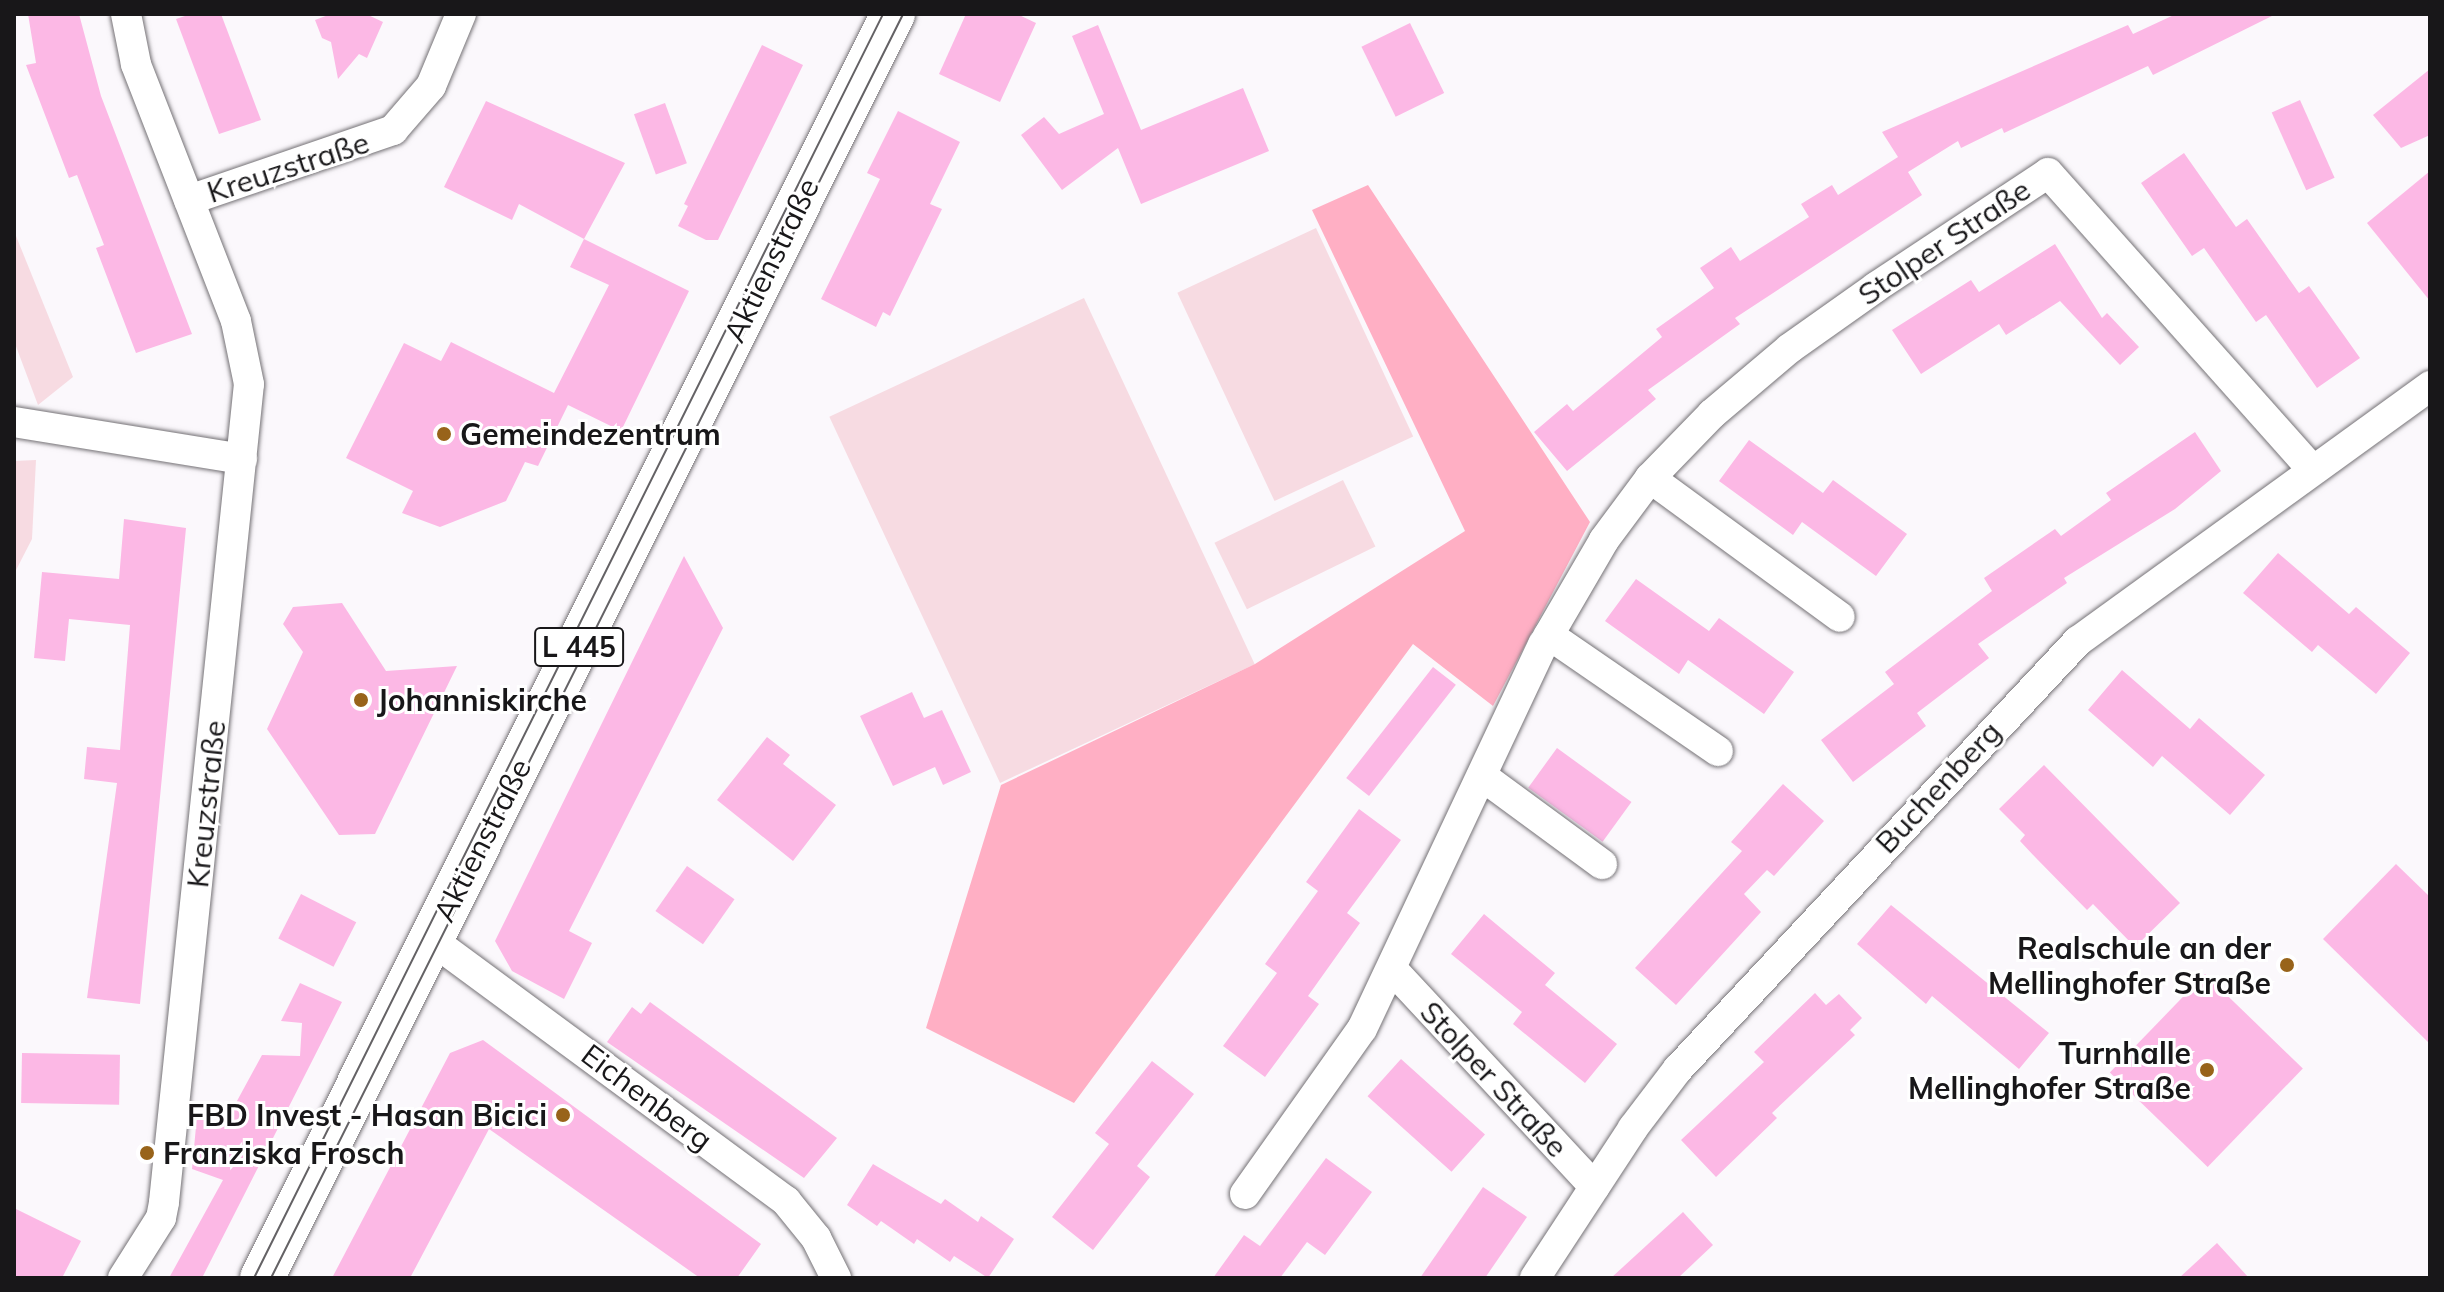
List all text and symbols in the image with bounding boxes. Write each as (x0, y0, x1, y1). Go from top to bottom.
street label: Kreuzstraße (203, 124, 373, 210)
street label: Stolper Straße (1851, 171, 2037, 313)
street label: Aktienstraße (716, 172, 826, 348)
place label: Gemeindezentrum (460, 416, 721, 452)
marker: Gemeindezentrum (435, 425, 453, 443)
road number: L 445 (533, 623, 625, 671)
place label: Johanniskirche (377, 682, 587, 718)
marker: Johanniskirche (352, 691, 370, 709)
street label: Buchenberg (1868, 714, 2008, 860)
street label: Kreuzstraße (179, 719, 233, 889)
street label: Aktienstraße (426, 753, 538, 927)
place label: Realschule an der Mellinghofer Straße (1988, 930, 2271, 1000)
marker: Realschule an der Mellinghofer Straße (2278, 956, 2296, 974)
street label: Stolper Straße (1413, 994, 1575, 1164)
place label: Turnhalle Mellinghofer Straße (1908, 1035, 2191, 1106)
street label: Eichenberg (575, 1036, 719, 1158)
marker: Turnhalle Mellinghofer Straße (2198, 1061, 2216, 1079)
place label: FBD Invest - Hasan Bicici (187, 1097, 547, 1133)
marker: FBD Invest - Hasan Bicici (554, 1106, 572, 1124)
place label: Franziska Frosch (163, 1135, 404, 1171)
marker: Franziska Frosch (138, 1144, 156, 1162)

